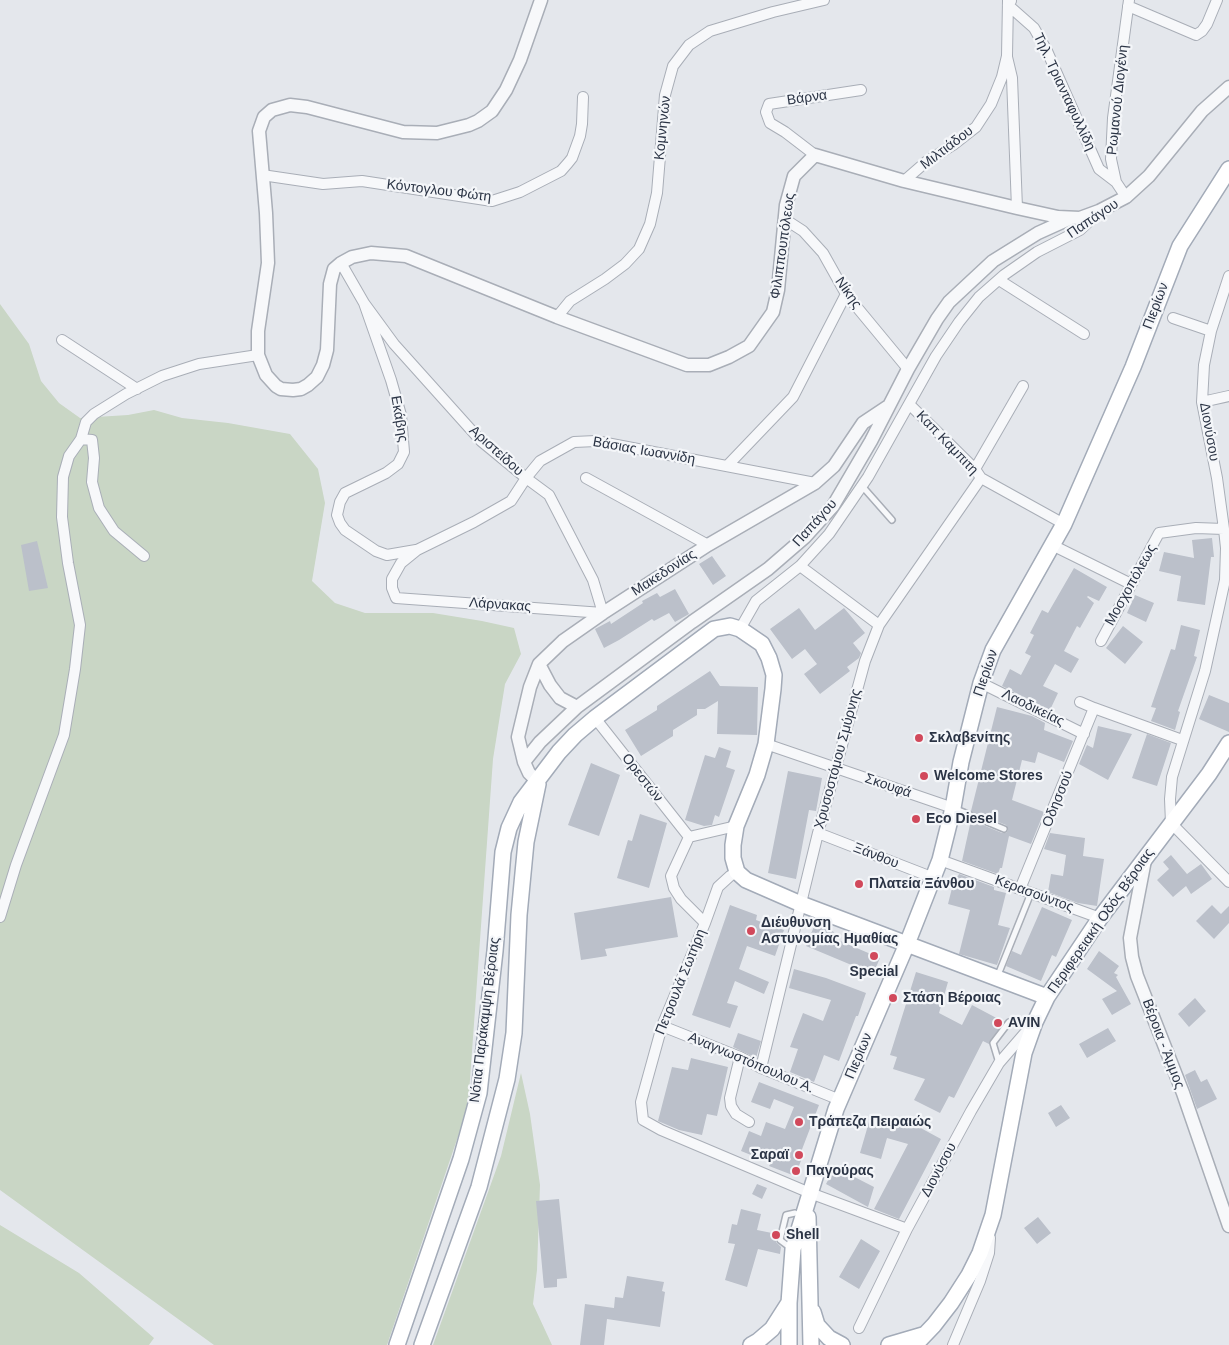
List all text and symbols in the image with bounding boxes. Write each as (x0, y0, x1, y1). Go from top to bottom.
street label: Τηλ. Τριανταφυλλίδη (1029, 31, 1099, 153)
street label: Ρωμανού Διογένη (1104, 44, 1132, 156)
street label: Βάρνα (786, 87, 828, 109)
street label: Κομνηνών (651, 95, 675, 161)
street label: Μιλτιάδου (917, 123, 977, 173)
street label: Κόντογλου Φώτη (386, 176, 492, 206)
street label: Φιλιππουπόλεως (767, 192, 799, 300)
street label: Παπάγου (1064, 196, 1122, 242)
street label: Νίκης (831, 274, 865, 312)
street label: Πιερίων (1139, 280, 1173, 332)
street label: Εκάβης (387, 394, 411, 444)
street label: Διονύσου (1196, 401, 1222, 463)
street label: Καπ Καμπιτη (912, 408, 982, 478)
street label: Αριστείδου (465, 422, 527, 480)
street label: Βάσιας Ιωαννίδη (592, 434, 696, 468)
street label: Παπάγου (789, 496, 841, 550)
street label: Μοσχοπόλεως (1102, 541, 1160, 629)
street label: Μακεδονίας (629, 546, 699, 600)
street label: Λάρνακας (468, 594, 532, 616)
street label: Πιερίων (970, 647, 1002, 699)
street label: Λαοδικείας (999, 686, 1067, 730)
street label: Χρυσοστόμου Σμύρνης (811, 687, 865, 831)
place label: Σκλαβενίτης (929, 730, 1010, 746)
marker: Σκλαβενίτης (913, 732, 925, 744)
street label: Ορεστών (618, 750, 666, 806)
place label: Welcome Stores (934, 768, 1043, 784)
street label: Οδησσού (1039, 768, 1077, 830)
street label: Σκουφά (863, 770, 913, 802)
marker: Welcome Stores (918, 770, 930, 782)
place label: Eco Diesel (926, 811, 997, 827)
marker: Eco Diesel (910, 813, 922, 825)
street label: Ξάνθου (851, 840, 901, 872)
street label: Περιφερειακή Οδός Βέροιας (1044, 845, 1158, 997)
street label: Κερασούντος (992, 872, 1076, 916)
place label: Πλατεία Ξάνθου (869, 876, 974, 892)
marker: Πλατεία Ξάνθου (853, 878, 865, 890)
place label: Διέυθυνση Αστυνομίας Ημαθίας (761, 915, 898, 948)
marker: Διέυθυνση Αστυνομίας Ημαθίας (745, 925, 757, 937)
street label: Πετρουλά Σωτήρη (652, 927, 710, 1037)
street label: Νότια Παράκαμψη Βέροιας (467, 936, 503, 1104)
marker: Special (868, 950, 880, 962)
place label: Special (849, 964, 899, 980)
place label: Στάση Βέροιας (903, 990, 1001, 1006)
marker: Στάση Βέροιας (887, 992, 899, 1004)
street label: Βέροια - Άμμος (1138, 997, 1188, 1091)
place label: AVIN (1008, 1015, 1040, 1031)
marker: AVIN (992, 1017, 1004, 1029)
street label: Αναγνωστόπουλου Α. (686, 1029, 816, 1097)
street label: Πιερίων (842, 1030, 876, 1082)
place label: Τράπεζα Πειραιώς (809, 1114, 931, 1130)
marker: Τράπεζα Πειραιώς (793, 1116, 805, 1128)
street label: Διονύσου (918, 1140, 960, 1200)
place label: Σαραϊ (751, 1147, 789, 1163)
marker: Σαραϊ (793, 1149, 805, 1161)
place label: Παγούρας (806, 1163, 874, 1179)
marker: Παγούρας (790, 1165, 802, 1177)
place label: Shell (786, 1227, 819, 1243)
marker: Shell (770, 1229, 782, 1241)

